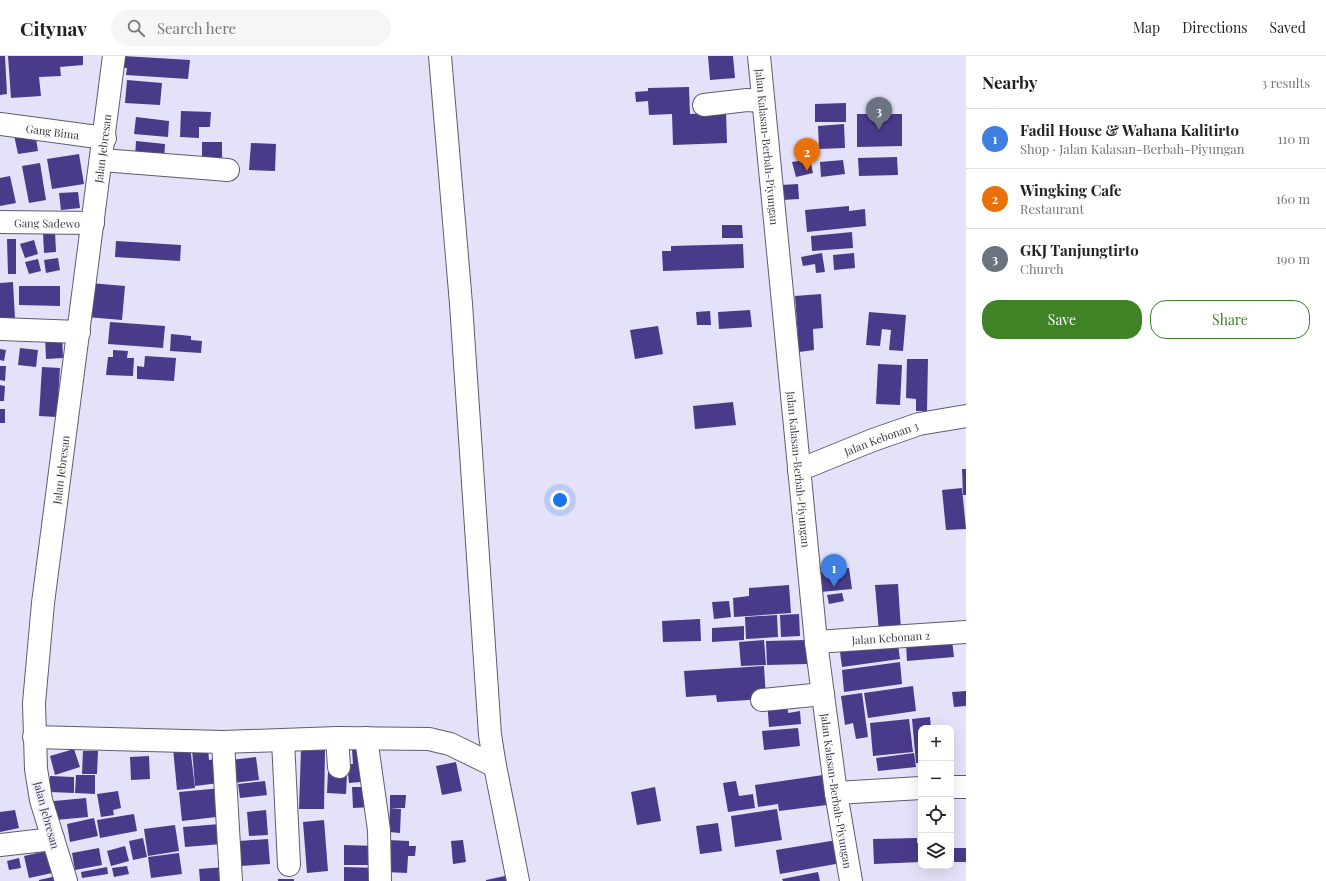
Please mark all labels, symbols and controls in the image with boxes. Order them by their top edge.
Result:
search box [111,10,391,46]
text: Citynav [20,15,87,41]
icon: search [125,17,147,39]
text: Search here [157,18,236,38]
text: Map [1133,18,1160,37]
text: Directions [1182,18,1248,37]
text: Saved [1270,18,1306,37]
street label: Jalan Kalasan-Berbah-Piyungan [753,67,783,226]
text: Nearby [982,71,1037,93]
text: 3 results [1261,74,1310,91]
pin: 3 [866,97,892,130]
street label: Jalan Jebresan [90,113,114,185]
street label: Gang Bima [25,120,81,142]
text: Fadil House & Wahana Kalitirto [1020,120,1239,140]
text: 1 [993,130,997,147]
text: 110 m [1278,130,1310,147]
pin: 2 [794,138,820,171]
text: Shop · Jalan Kalasan-Berbah-Piyungan [1020,140,1245,157]
text: Wingking Cafe [1020,180,1122,200]
text: 2 [992,190,998,207]
text: 160 m [1276,190,1310,207]
text: Restaurant [1020,200,1084,217]
street label: Gang Sadewo [14,215,80,230]
text: GKJ Tanjungtirto [1020,240,1139,260]
text: 3 [992,250,998,267]
text: 190 m [1276,250,1310,267]
text: Church [1020,260,1064,277]
button: Save [982,300,1142,339]
button: Share [1150,300,1310,339]
street label: Jalan Kalasan-Berbah-Piyungan [784,389,814,548]
street label: Jalan Kebonan 3 [841,417,920,459]
street label: Jalan Jebresan [48,434,72,506]
your location [550,490,570,510]
pin: 1 [821,554,847,587]
street label: Jalan Kebonan 2 [850,627,931,647]
street label: Jalan Kalasan-Berbah-Piyungan [818,711,856,870]
map controls [918,725,954,869]
button: + [918,725,954,761]
button: − [918,761,954,797]
street label: Jalan Jebresan [31,779,63,851]
button: locate [918,797,954,833]
button: layers [918,833,954,869]

